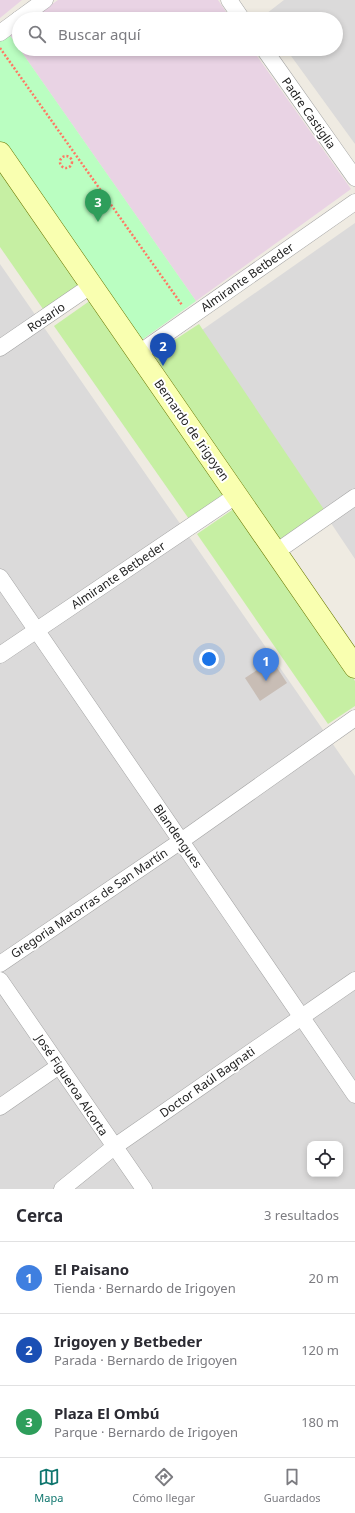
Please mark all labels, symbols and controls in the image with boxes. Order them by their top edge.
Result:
search box [12,12,343,56]
icon: search [26,23,48,45]
text: Buscar aquí [58,24,141,44]
street label: Padre Castiglia [278,74,340,152]
pin: 3 [85,189,111,222]
street label: Almirante Betbeder [197,238,297,316]
street label: Rosario [24,298,68,336]
pin: 2 [150,333,176,366]
street label: Bernardo de Irigoyen [151,376,233,484]
street label: Almirante Betbeder [68,537,169,613]
pin: 1 [253,648,279,681]
your location [199,649,219,669]
street label: Blandengues [150,801,206,871]
street label: Gregoria Matorras de San Martín [7,844,171,962]
street label: José Figueroa Alcorta [31,1030,112,1139]
street label: Doctor Raúl Bagnati [156,1043,258,1121]
map controls [307,1141,343,1177]
button: locate [307,1141,343,1177]
text: Cerca [16,1204,63,1227]
text: 3 resultados [264,1206,339,1224]
text: El Paisano [54,1259,129,1279]
text: 1 [25,1269,33,1287]
text: 20 m [309,1269,339,1287]
text: Tienda · Bernardo de Irigoyen [54,1279,236,1297]
text: Irigoyen y Betbeder [54,1331,202,1351]
text: 2 [25,1341,33,1359]
text: 120 m [301,1341,339,1359]
text: Parada · Bernardo de Irigoyen [54,1351,237,1369]
text: Plaza El Ombú [54,1403,160,1423]
text: 3 [25,1413,33,1431]
text: 180 m [301,1413,339,1431]
text: Parque · Bernardo de Irigoyen [54,1423,238,1441]
tab: Mapa [34,1466,63,1505]
tab: Cómo llegar [132,1466,195,1505]
tab: Guardados [264,1466,321,1505]

